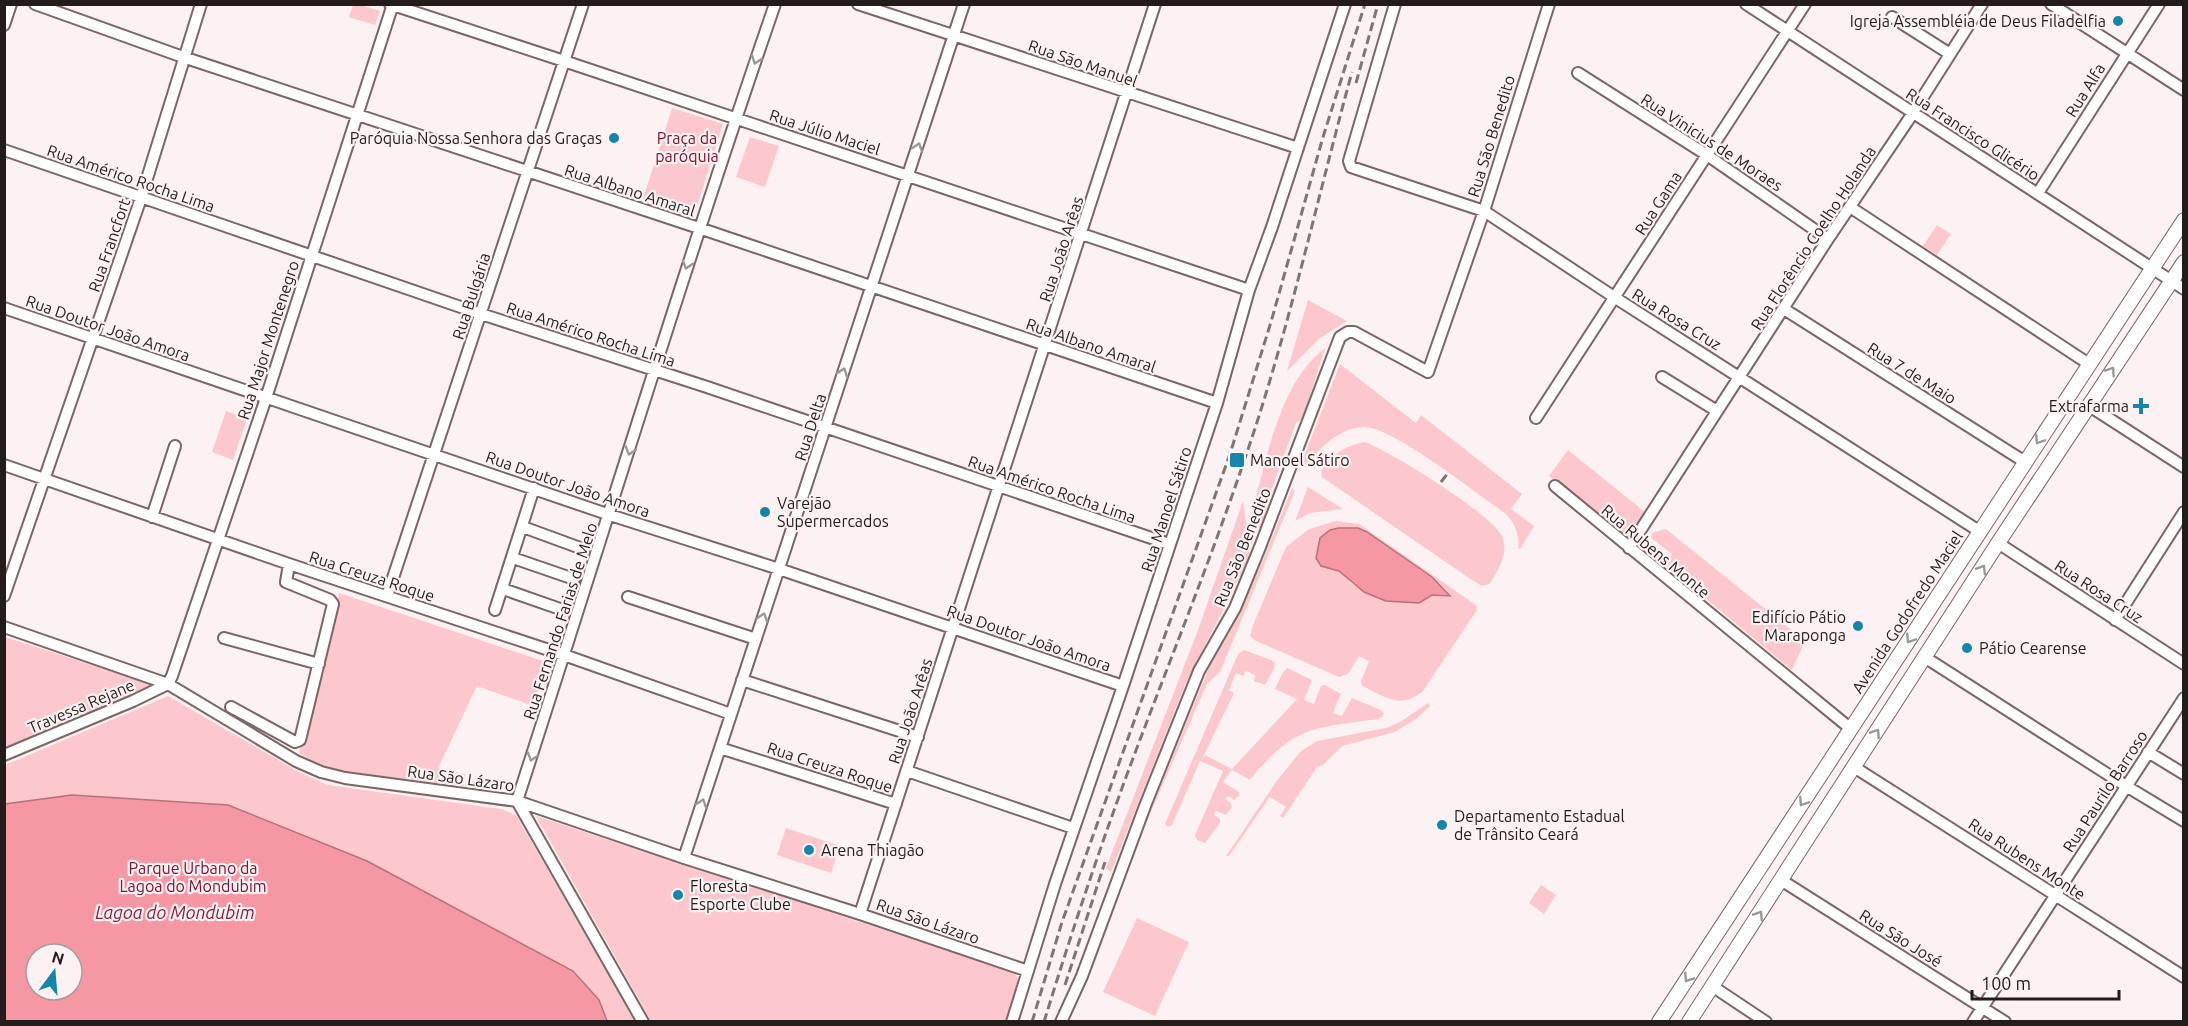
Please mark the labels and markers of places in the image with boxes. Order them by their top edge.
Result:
place label: Igreja Assembléia de Deus Filadelfia [1850,12,2106,30]
marker: Igreja Assembléia de Deus Filadelfia [2111,14,2125,28]
place label: Paróquia Nossa Senhora das Graças [350,129,602,147]
marker: Paróquia Nossa Senhora das Graças [607,131,621,145]
place label: Extrafarma [2049,397,2129,415]
marker: Extrafarma [2134,399,2148,413]
marker: Manoel Sátiro [1228,451,1246,469]
place label: Manoel Sátiro [1250,451,1350,469]
place label: Varejão Supermercados [777,494,889,530]
marker: Varejão Supermercados [758,505,772,519]
place label: Edifício Pátio Maraponga [1752,608,1846,644]
marker: Edifício Pátio Maraponga [1851,619,1865,633]
place label: Pátio Cearense [1979,639,2087,657]
marker: Pátio Cearense [1960,641,1974,655]
place label: Departamento Estadual de Trânsito Ceará [1454,807,1625,843]
marker: Departamento Estadual de Trânsito Ceará [1435,818,1449,832]
place label: Arena Thiagão [821,841,924,859]
marker: Arena Thiagão [802,843,816,857]
place label: Floresta Esporte Clube [690,877,791,913]
marker: Floresta Esporte Clube [671,888,685,902]

